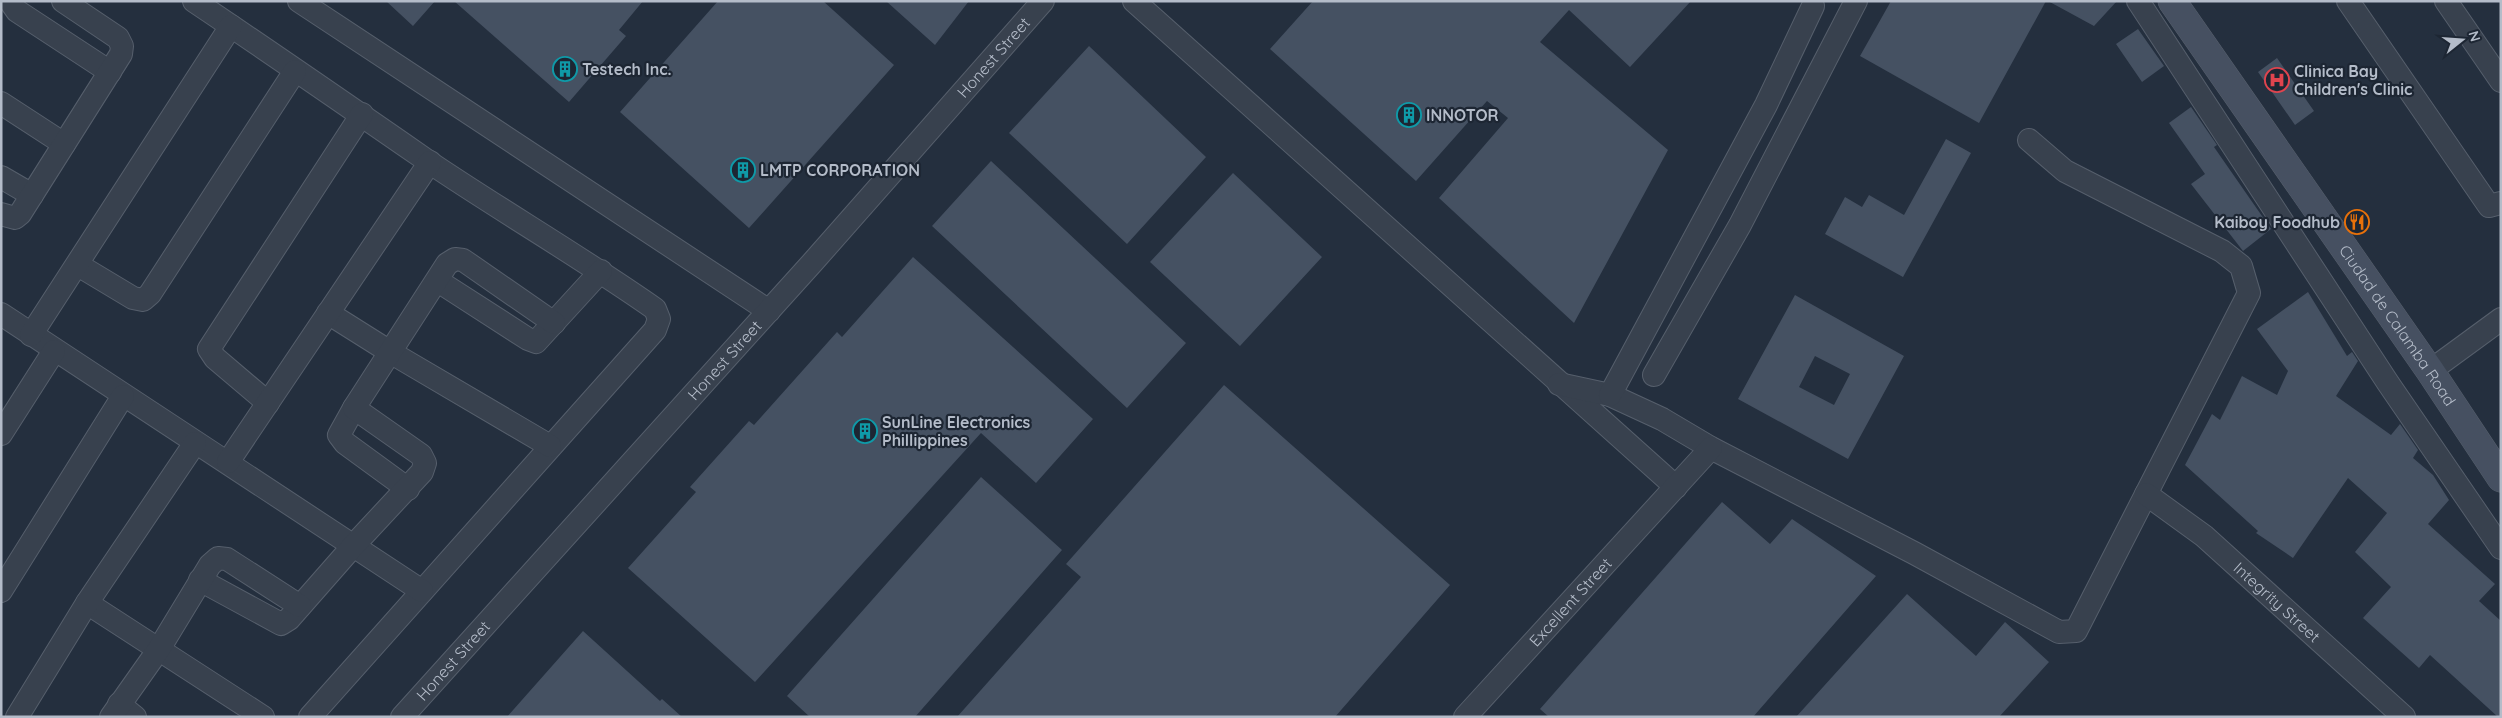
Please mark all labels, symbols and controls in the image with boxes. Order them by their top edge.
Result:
street label: Honest Street [953,13,1034,102]
north arrow [2437,15,2487,65]
text: N [2464,29,2485,44]
building icon: Testech Inc. [552,56,578,82]
place label: Testech Inc. [582,59,672,79]
place label: Clinica Bay Children's Clinic [2294,61,2412,99]
hospital icon: Clinica Bay Children's Clinic [2264,67,2290,93]
building icon: INNOTOR [1396,102,1422,128]
place label: INNOTOR [1426,105,1499,125]
building icon: LMTP CORPORATION [730,157,756,183]
place label: LMTP CORPORATION [760,160,920,180]
restaurant icon: Kaiboy Foodhub [2344,209,2370,235]
place label: Kaiboy Foodhub [2214,212,2340,232]
street label: Ciudad de Calamba Road [2335,241,2460,409]
street label: Honest Street [683,316,766,404]
place label: SunLine Electronics Phillippines [882,412,1031,450]
building icon: SunLine Electronics Phillippines [852,418,878,444]
street label: Excellent Street [1525,553,1616,650]
street label: Integrity Street [2230,558,2324,646]
street label: Honest Street [412,617,494,705]

